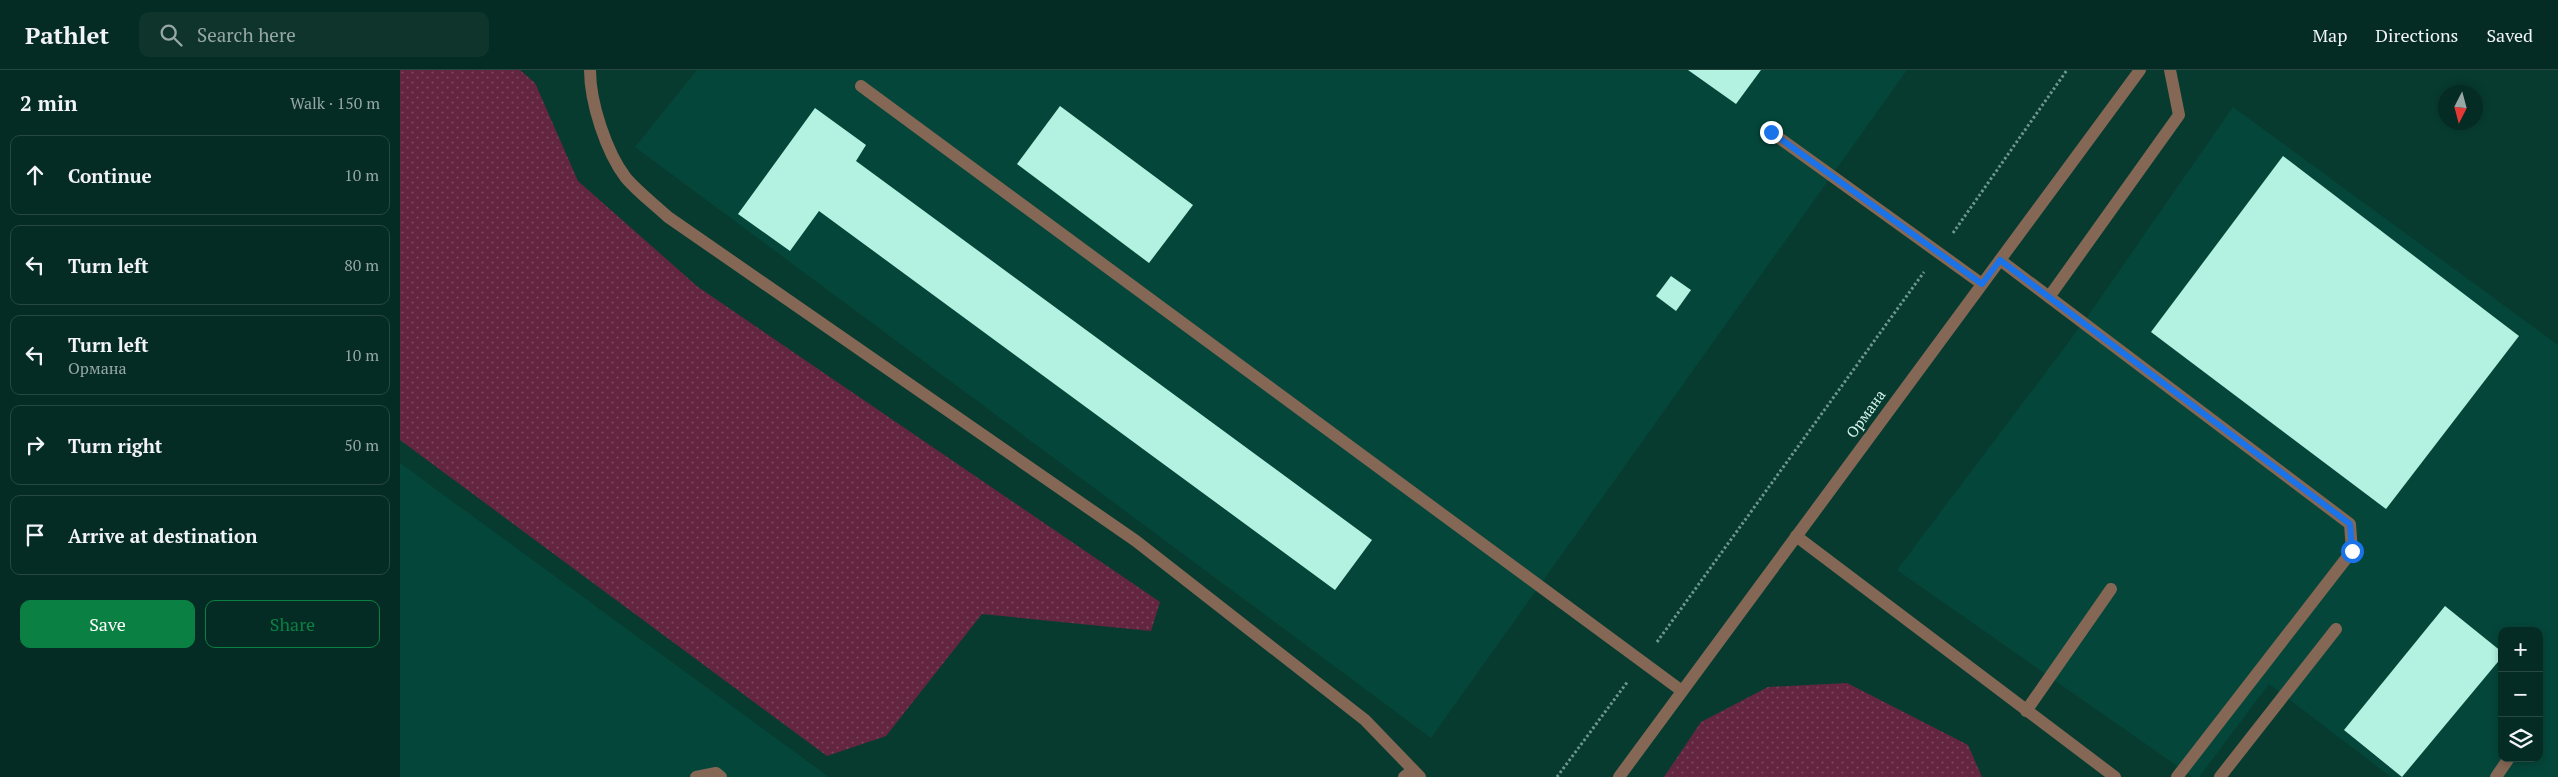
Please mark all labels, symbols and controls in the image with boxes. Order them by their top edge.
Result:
search box [139,12,489,57]
text: Pathlet [25,19,109,51]
icon: search [157,21,185,49]
text: Search here [197,22,296,47]
text: Map [2312,23,2347,47]
text: Directions [2375,23,2458,47]
text: Saved [2486,23,2533,47]
north arrow [2438,85,2483,130]
text: 2 min [20,89,77,117]
text: Walk · 150 m [290,92,380,114]
route end [1760,121,1783,144]
icon: ahead [21,161,49,189]
text: Continue [68,163,152,188]
text: 10 m [344,164,379,186]
icon: left [21,251,49,279]
text: Turn left [68,253,149,278]
text: 80 m [344,254,379,276]
text: Turn left [68,332,149,357]
icon: left [21,341,49,369]
text: 10 m [344,344,379,366]
text: Ормана [68,357,127,379]
street label: Ормана [1841,385,1890,442]
icon: right [21,431,49,459]
text: Turn right [68,433,162,458]
text: 50 m [344,434,379,456]
icon: arrive [21,521,49,549]
text: Arrive at destination [68,523,257,548]
route start [2341,540,2364,563]
button: Save [20,600,195,648]
button: Share [205,600,380,648]
map controls [2498,627,2543,762]
button: + [2498,627,2543,672]
button: − [2498,672,2543,717]
button: layers [2498,717,2543,762]

